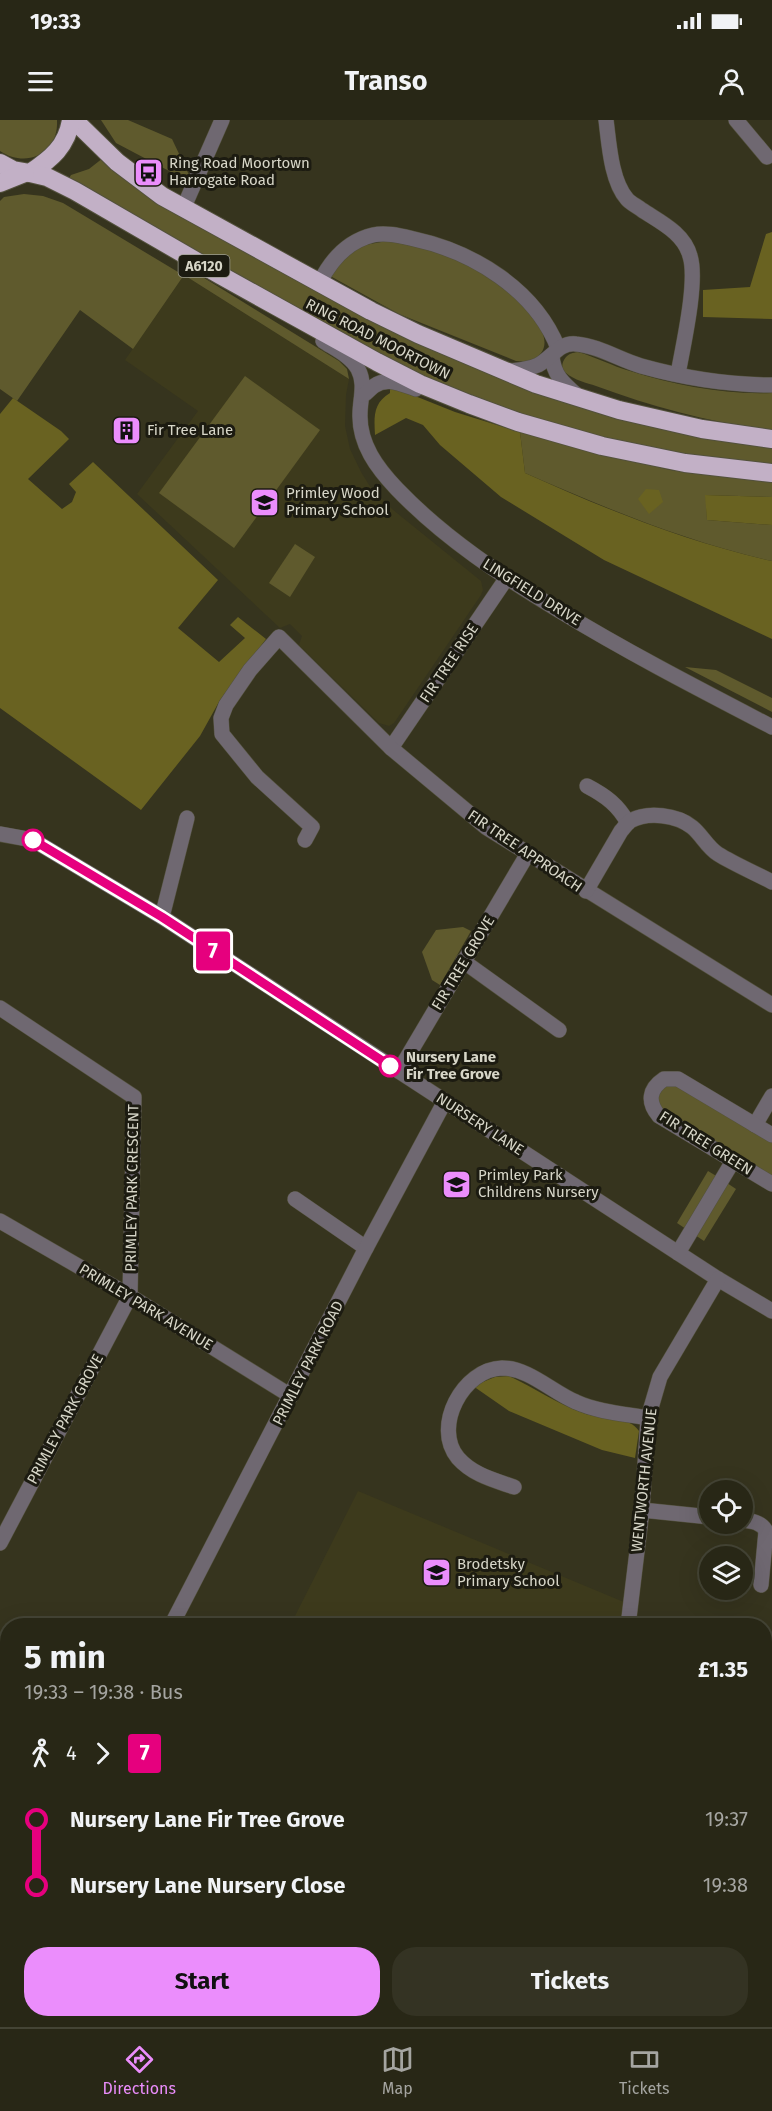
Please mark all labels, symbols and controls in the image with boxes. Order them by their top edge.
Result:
text: 19:33 [30,8,81,35]
icon: menu [24,65,57,98]
text: Transo [345,65,427,97]
icon: person [715,65,748,98]
place label: Ring Road Moortown Harrogate Road [169,154,310,189]
bus stop icon: Ring Road Moortown Harrogate Road [132,156,164,188]
road number: A6120 [178,255,230,277]
street label: RING ROAD MOORTOWN [303,295,453,383]
building icon: Fir Tree Lane [110,414,142,446]
place label: Fir Tree Lane [147,421,233,439]
place label: Primley Wood Primary School [286,484,389,519]
school or university icon: Primley Wood Primary School [249,486,281,518]
street label: LINGFIELD DRIVE [480,555,584,629]
street label: FIR TREE RISE [416,620,482,706]
street label: FIR TREE APPROACH [464,806,586,896]
unlabelled marker [22,829,44,851]
street label: FIR TREE GROVE [428,913,498,1013]
line badge: 7 [194,932,232,970]
text: 7 [208,938,218,964]
place label: Nursery Lane Fir Tree Grove [406,1048,500,1083]
marker: Nursery Lane Fir Tree Grove [379,1055,401,1077]
street label: NURSERY LANE [433,1089,527,1159]
street label: PRIMLEY PARK CRESCENT [122,1104,142,1272]
street label: FIR TREE GREEN [656,1107,756,1179]
place label: Primley Park Childrens Nursery [478,1166,599,1201]
school or university icon: Primley Park Childrens Nursery [441,1168,473,1200]
street label: PRIMLEY PARK AVENUE [76,1260,216,1354]
street label: PRIMLEY PARK ROAD [269,1298,347,1428]
street label: PRIMLEY PARK GROVE [23,1351,107,1487]
street label: WENTWORTH AVENUE [627,1407,661,1553]
map controls [699,1480,753,1600]
button: locate [699,1480,753,1534]
button: layers [699,1546,753,1600]
place label: Brodetsky Primary School [457,1555,560,1590]
school or university icon: Brodetsky Primary School [420,1557,452,1589]
text: 5 min [24,1637,106,1677]
text: £1.35 [698,1656,748,1683]
text: 19:33 – 19:38 · Bus [24,1680,183,1704]
icon: walk [24,1737,57,1770]
icon: forward [86,1737,119,1770]
text: 7 [140,1740,149,1766]
text: 4 [66,1741,77,1765]
text: Nursery Lane Fir Tree Grove [70,1806,345,1833]
text: 19:37 [705,1807,748,1831]
text: Nursery Lane Nursery Close [70,1872,346,1899]
text: 19:38 [703,1873,748,1897]
button: Start [24,1947,380,2016]
button: Tickets [392,1947,748,2016]
tab: Directions [103,2043,176,2098]
tab: Map [381,2043,414,2098]
tab: Tickets [619,2043,669,2098]

